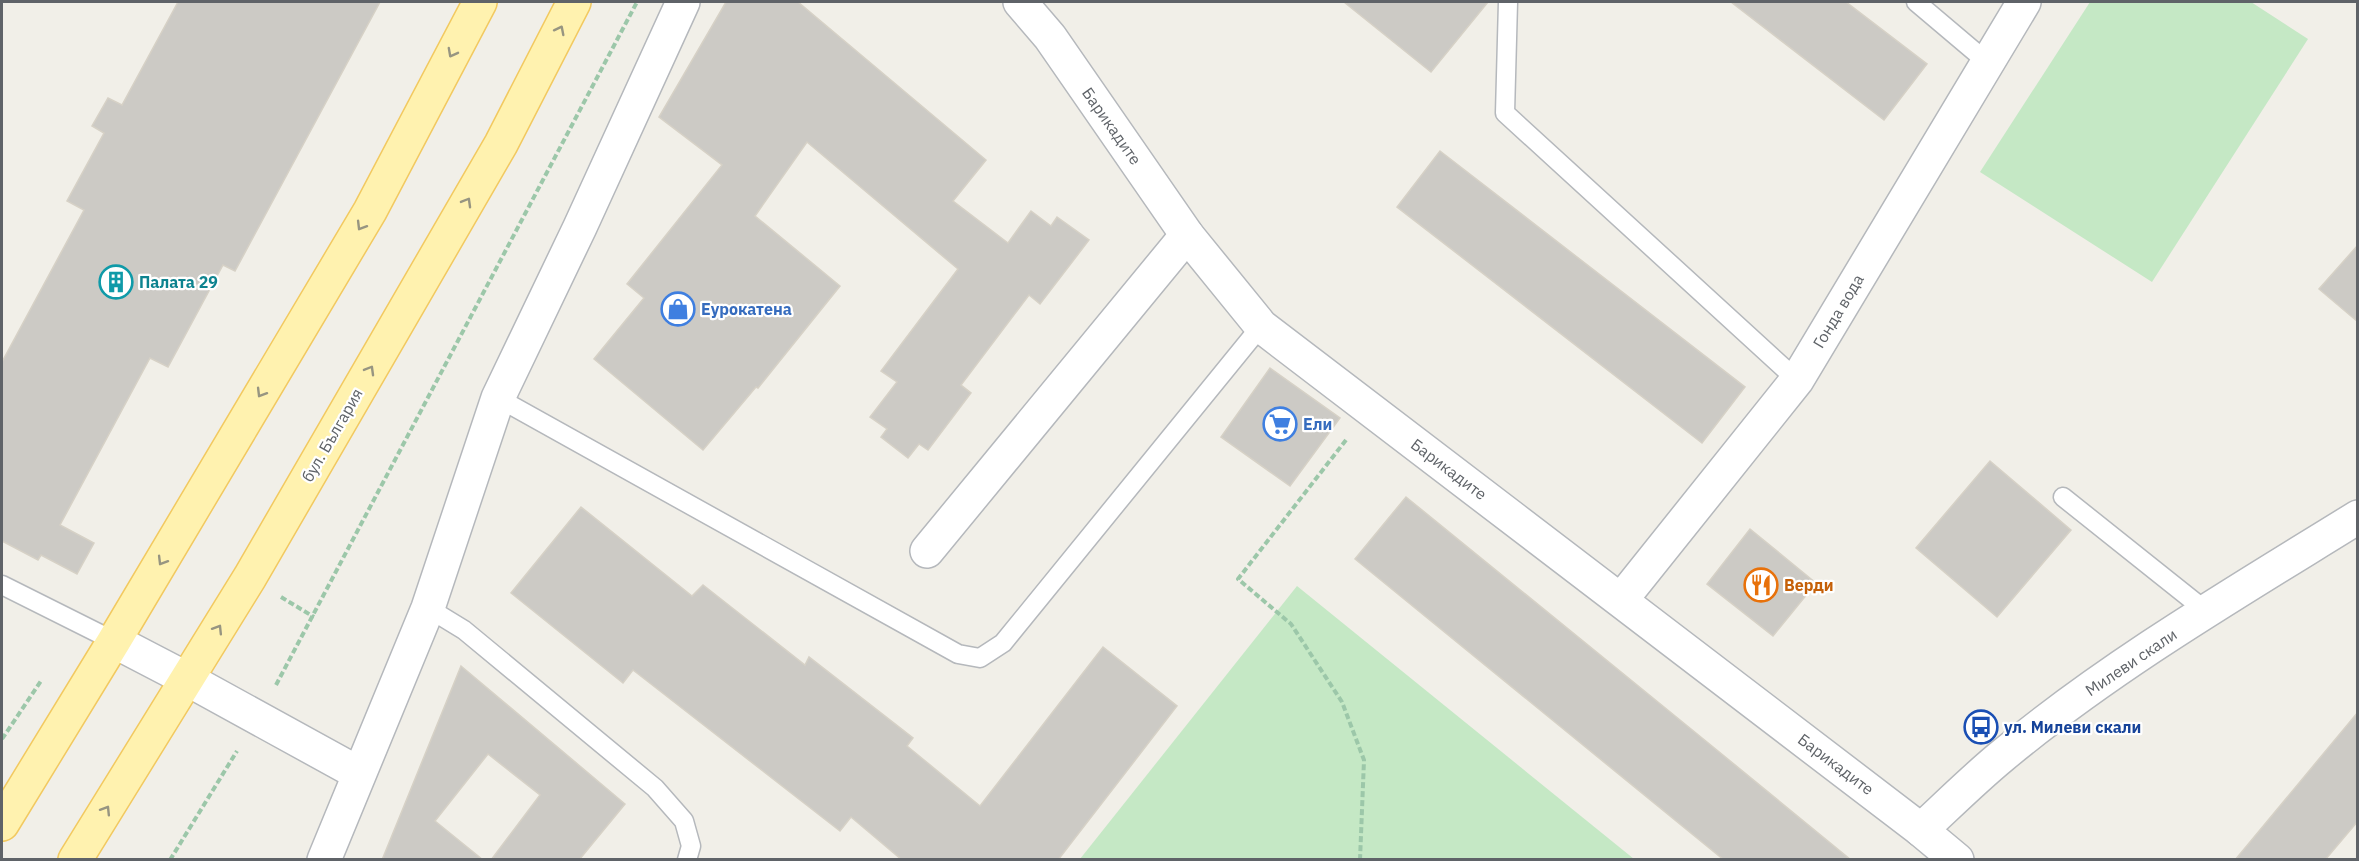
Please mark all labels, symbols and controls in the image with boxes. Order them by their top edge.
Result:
one-way arrow [552,25,564,36]
one-way arrow [448,47,460,58]
street label: Барикадите [1078,83,1146,169]
one-way arrow [460,198,472,208]
one-way arrow [357,220,369,230]
building icon: Палата 29 [98,264,134,300]
street label: Гонда вода [1808,270,1868,352]
place label: Палата 29 [139,272,218,292]
shop icon: Еурокатена [660,291,696,327]
place label: Еурокатена [701,299,792,319]
one-way arrow [362,366,374,377]
street label: бул. България [297,385,367,485]
one-way arrow [257,387,269,397]
supermarket icon: Ели [1262,406,1298,442]
place label: Ели [1303,414,1332,434]
street label: Барикадите [1407,434,1491,504]
one-way arrow [157,555,169,565]
restaurant icon: Верди [1743,567,1779,603]
place label: Верди [1784,575,1834,595]
street label: Милеви скали [2081,624,2181,700]
one-way arrow [211,625,222,636]
bus stop icon: ул. Милеви скали [1963,709,1999,745]
place label: ул. Милеви скали [2004,717,2141,737]
street label: Барикадите [1794,729,1878,799]
one-way arrow [99,806,111,816]

